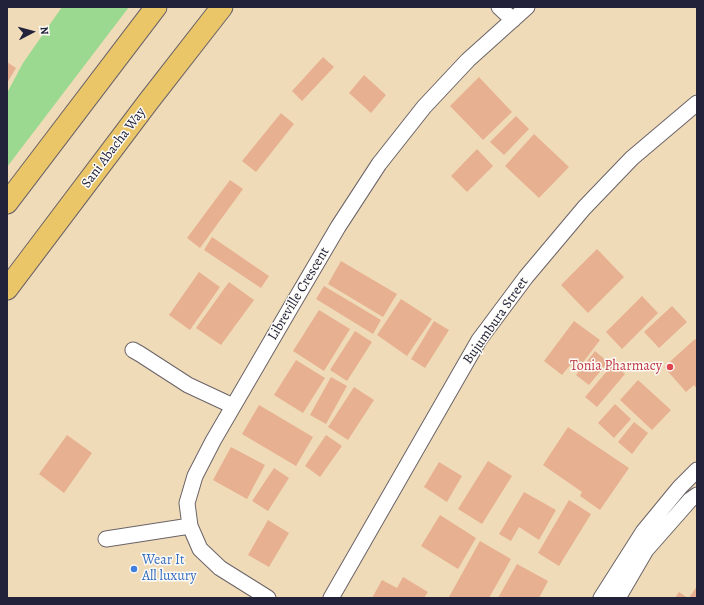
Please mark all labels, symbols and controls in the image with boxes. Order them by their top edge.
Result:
north arrow [12,12,52,52]
text: N [37,26,52,35]
street label: Sani Abacha Way [78,104,150,192]
street label: Libreville Crescent [265,244,333,344]
street label: Bujumbura Street [460,274,532,368]
place label: Tonia Pharmacy [570,359,662,375]
marker: Tonia Pharmacy [665,362,675,372]
place label: Wear It All luxury [142,553,197,586]
marker: Wear It All luxury [129,564,139,574]

